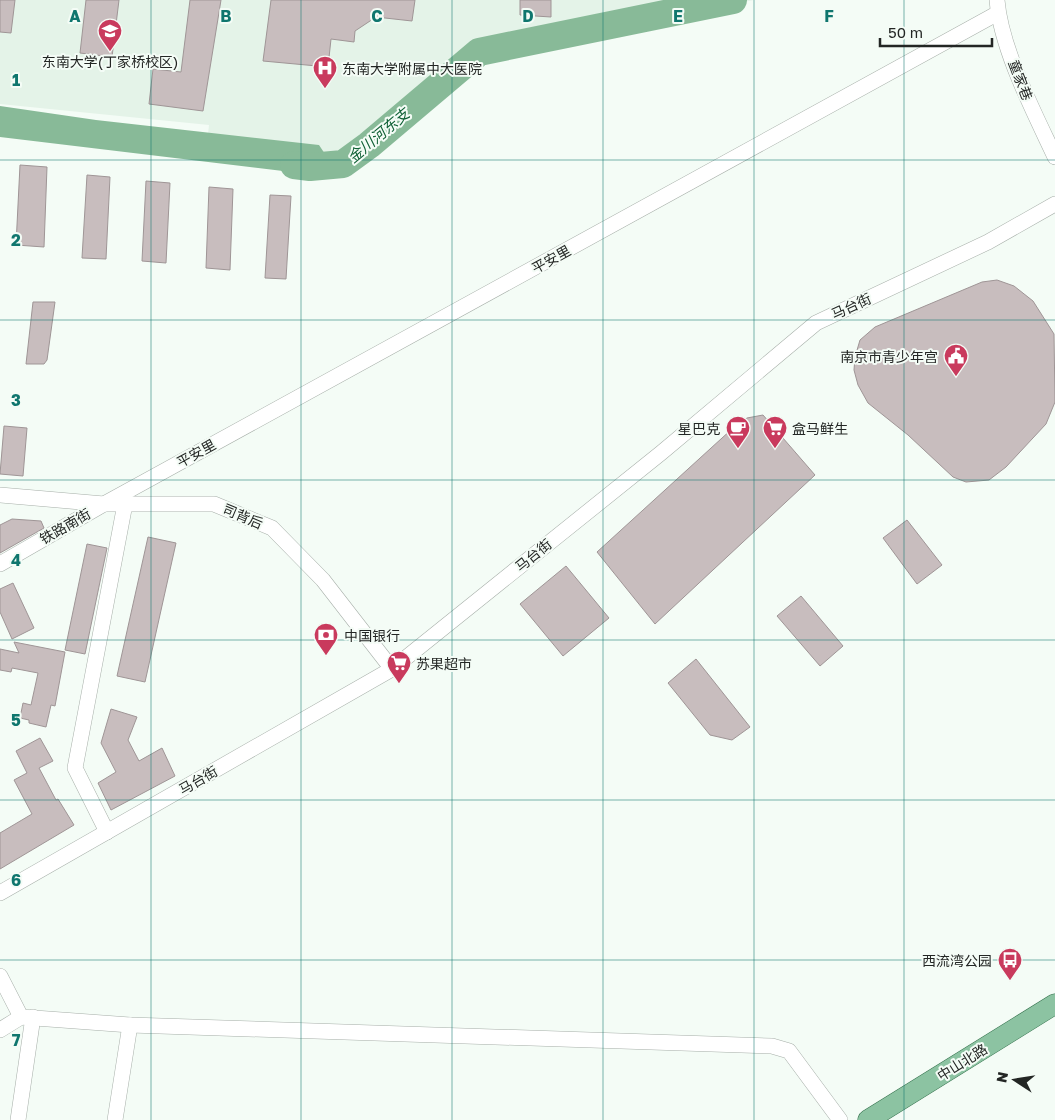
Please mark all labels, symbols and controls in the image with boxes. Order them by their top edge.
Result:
text: A [69,6,81,26]
text: B [220,6,232,26]
text: C [371,6,383,26]
text: D [522,6,534,26]
text: E [673,6,683,26]
text: F [824,6,834,26]
scale bar [880,15,992,47]
school or university icon: 东南大学(丁家桥校区) [97,18,123,52]
text: 50 m [888,23,923,41]
place label: 东南大学(丁家桥校区) [42,53,178,70]
hospital icon: 东南大学附属中大医院 [312,55,338,89]
street label: 童家巷 [1006,57,1036,103]
place label: 东南大学附属中大医院 [342,60,482,77]
text: 1 [12,70,20,90]
water label: 金川河东支 [343,103,414,166]
text: 2 [11,230,21,250]
street label: 平安里 [529,241,573,277]
street label: 马台街 [828,289,874,323]
public building icon: 南京市青少年宫 [943,343,969,377]
place label: 南京市青少年宫 [840,348,938,365]
text: 3 [11,390,21,410]
cafe icon: 星巴克 [725,415,751,449]
supermarket icon: 盒马鲜生 [762,415,788,449]
place label: 星巴克 [678,420,720,437]
place label: 盒马鲜生 [792,420,848,437]
street label: 平安里 [174,435,218,471]
street label: 司背后 [220,500,266,532]
street label: 铁路南街 [37,505,93,547]
street label: 马台街 [511,535,555,575]
text: 4 [11,550,21,570]
bank icon: 中国银行 [313,622,339,656]
place label: 中国银行 [344,627,400,644]
supermarket icon: 苏果超市 [386,650,412,684]
place label: 苏果超市 [416,655,472,672]
text: 5 [11,710,21,730]
street label: 马台街 [176,762,220,798]
text: 6 [11,870,21,890]
bus stop icon: 西流湾公园 [997,947,1023,981]
place label: 西流湾公园 [922,952,992,969]
text: 7 [12,1030,21,1050]
street label: 中山北路 [934,1040,990,1084]
north arrow [990,1055,1040,1105]
text: N [992,1070,1011,1084]

